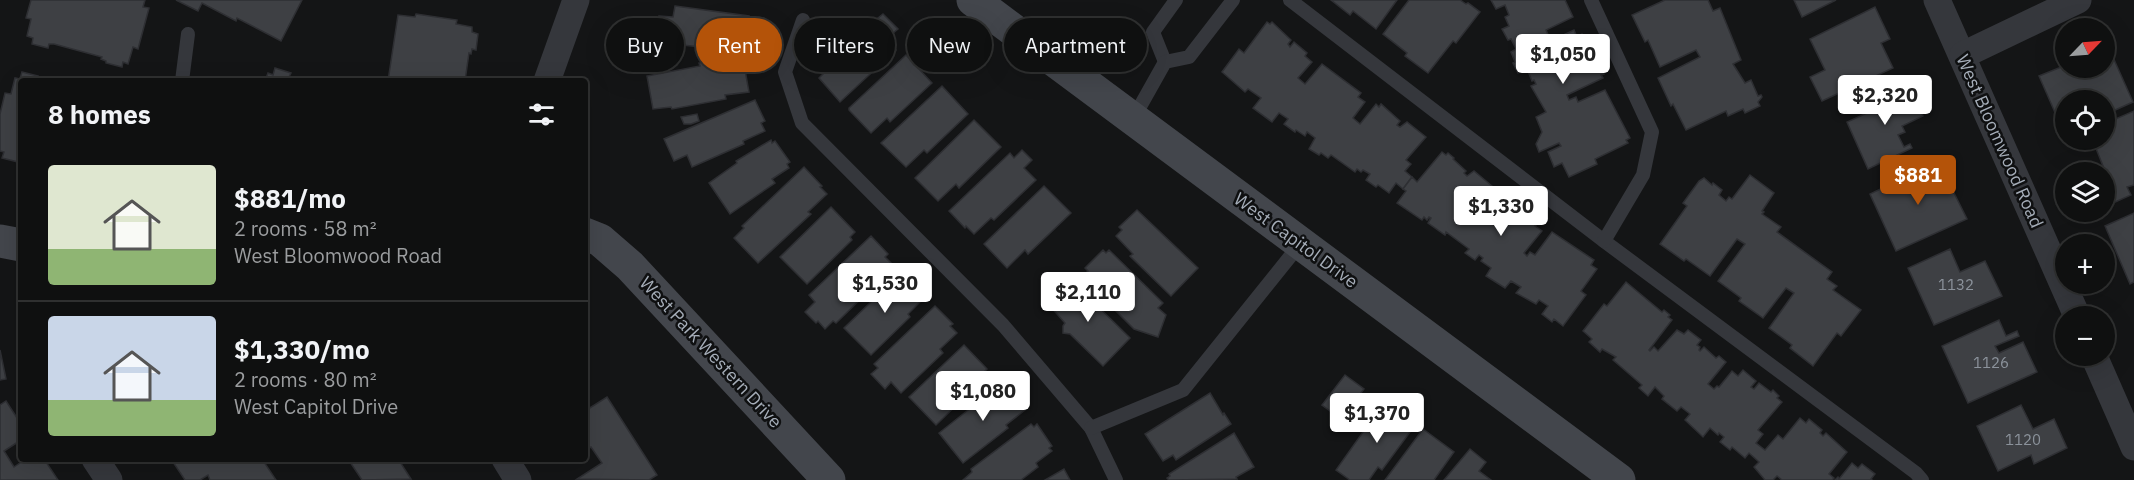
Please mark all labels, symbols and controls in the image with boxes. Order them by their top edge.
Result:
chip: Buy [606,18,684,72]
chip: Rent [696,18,782,72]
chip: Filters [794,18,895,72]
chip: New [907,18,992,72]
chip: Apartment [1004,18,1147,72]
north arrow [2055,18,2115,78]
map controls [2055,18,2115,366]
pin: $1,050 [1514,34,1612,85]
text: $1,050 [1530,40,1596,67]
street label: West Bloomwood Road [1951,51,2049,231]
pin: $2,320 [1836,75,1934,126]
text: $2,320 [1852,81,1918,108]
button: locate [2055,90,2115,150]
text: 8 homes [48,97,151,131]
icon: filters [525,98,558,131]
pin: $881 [1882,155,1954,206]
text: $881 [1894,161,1942,188]
button: layers [2055,162,2115,222]
text: $881/mo [234,181,346,215]
pin: $1,330 [1452,186,1550,237]
street label: West Capitol Drive [1229,187,1363,293]
icon: home [96,189,168,261]
text: $1,330 [1468,192,1534,219]
text: 2 rooms · 58 m² [234,215,377,242]
button: + [2055,234,2115,294]
text: West Bloomwood Road [234,242,442,269]
pin: $1,530 [836,263,934,314]
text: $1,530 [852,269,918,296]
street label: West Park Western Drive [635,271,787,433]
pin: $2,110 [1039,272,1137,323]
house number: 1132 [1938,275,1974,294]
text: $2,110 [1055,278,1121,305]
button: − [2055,306,2115,366]
text: $1,330/mo [234,332,370,366]
icon: home [96,340,168,412]
house number: 1126 [1973,353,2009,372]
text: 2 rooms · 80 m² [234,366,377,393]
pin: $1,080 [934,371,1032,422]
text: $1,080 [950,377,1016,404]
text: West Capitol Drive [234,393,398,420]
pin: $1,370 [1328,393,1426,444]
text: $1,370 [1344,399,1410,426]
house number: 1120 [2005,430,2041,449]

